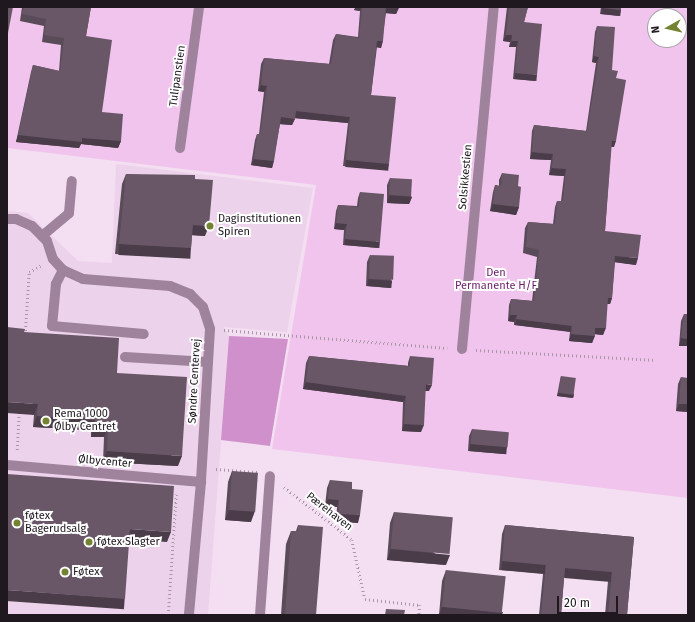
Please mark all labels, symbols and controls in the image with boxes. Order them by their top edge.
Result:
north arrow [647,8,687,48]
text: N [649,25,663,34]
street label: Tulipanstien [167,45,189,107]
street label: Solsikkestien [457,144,475,210]
place label: Daginstitutionen Spiren [218,213,301,239]
marker: Daginstitutionen Spiren [205,221,215,231]
park label: Den Permanente H/F [455,267,537,293]
street label: Søndre Centervej [186,338,204,424]
place label: Rema 1000 Ølby Centret [54,408,116,434]
marker: Rema 1000 Ølby Centret [41,416,51,426]
street label: Ølbycenter [77,453,133,471]
street label: Pærehaven [303,490,355,534]
place label: føtex Bagerudsalg [25,510,86,536]
marker: føtex Bagerudsalg [12,518,22,528]
place label: føtex Slagter [97,535,160,549]
marker: føtex Slagter [84,537,94,547]
place label: Føtex [73,565,99,579]
marker: Føtex [60,567,70,577]
scale bar [559,588,620,614]
text: 20 m [564,596,590,610]

